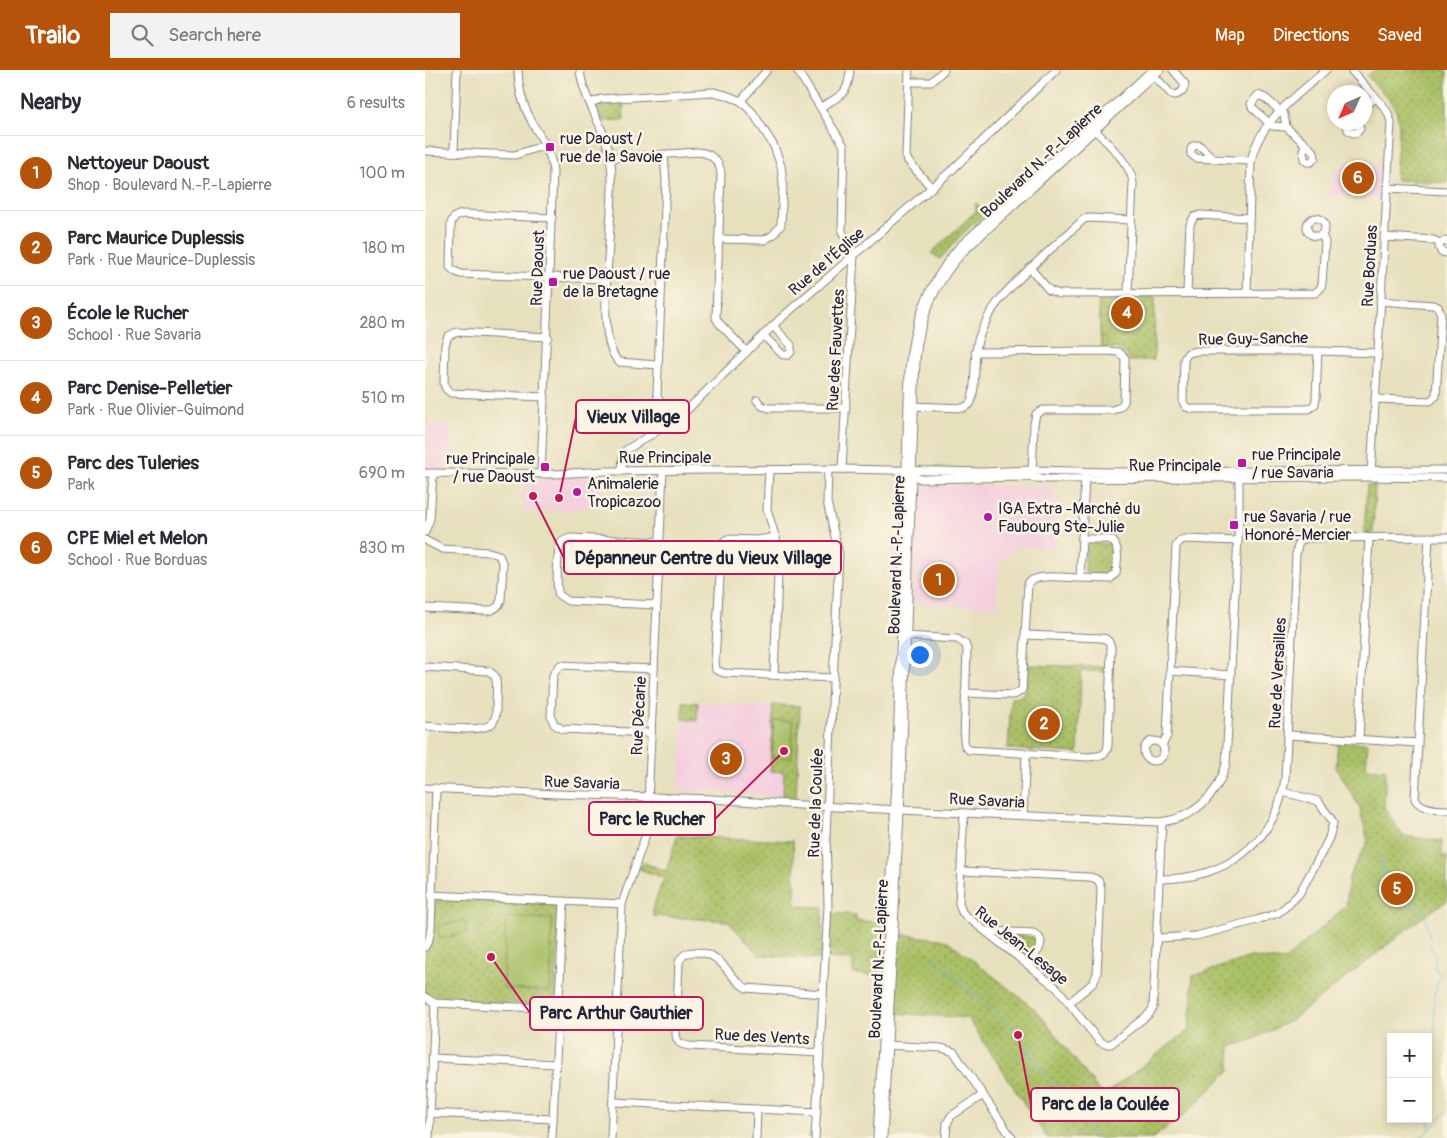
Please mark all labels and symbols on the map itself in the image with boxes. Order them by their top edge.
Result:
north arrow [1327,85,1372,130]
street label: Boulevard N.-P.-Lapierre [977,99,1107,222]
place label: rue Daoust / rue de la Savoie [560,129,663,167]
marker: rue Daoust / rue de la Savoie [544,141,556,153]
pin: 6 [1342,159,1374,197]
street label: Rue de l'Église [785,223,869,300]
street label: Rue Borduas [1358,224,1382,308]
street label: Rue Daoust [527,229,549,307]
place label: rue Daoust / rue de la Bretagne [563,264,670,302]
marker: rue Daoust / rue de la Bretagne [547,276,559,288]
street label: Rue des Fauvettes [823,289,849,412]
pin: 4 [1111,294,1143,332]
street label: Rue Guy-Sanche [1198,328,1308,350]
callout: Vieux Village [576,400,689,433]
text: Vieux Village [586,406,681,429]
place label: rue Principale / rue Savaria [1252,445,1341,483]
street label: Rue Principale [619,448,711,468]
place label: rue Principale / rue Daoust [446,449,536,487]
street label: Rue Principale [1129,456,1221,476]
marker: rue Principale / rue Savaria [1236,457,1248,469]
marker: rue Principale / rue Daoust [539,461,551,473]
place label: Animalerie Tropicazoo [587,474,661,512]
street label: Boulevard N.-P.-Lapierre [884,475,910,635]
marker: Animalerie Tropicazoo [571,486,583,498]
place label: IGA Extra -Marché du Faubourg Ste-Julie [998,499,1141,537]
place label: rue Savaria / rue Honoré-Mercier [1244,507,1352,545]
marker: IGA Extra -Marché du Faubourg Ste-Julie [982,511,994,523]
marker: rue Savaria / rue Honoré-Mercier [1228,519,1240,531]
callout: Dépanneur Centre du Vieux Village [564,541,841,574]
text: Dépanneur Centre du Vieux Village [574,547,833,570]
pin: 1 [923,561,955,599]
street label: Rue de Versailles [1265,617,1291,729]
your location [907,642,933,668]
street label: Rue Décarie [627,676,651,756]
pin: 2 [1028,705,1060,743]
pin: 3 [710,740,742,778]
street label: Rue de la Coulée [804,748,828,858]
street label: Rue Savaria [544,772,620,794]
street label: Rue Savaria [948,789,1025,813]
callout: Parc le Rucher [589,802,715,835]
text: Parc le Rucher [599,808,706,831]
pin: 5 [1381,870,1413,908]
street label: Boulevard N.-P.-Lapierre [865,879,893,1039]
street label: Rue Jean-Lesage [971,902,1072,990]
callout: Parc Arthur Gauthier [530,997,703,1030]
text: Parc Arthur Gauthier [539,1002,693,1025]
street label: Rue des Vents [714,1025,810,1049]
callout: Parc de la Coulée [1031,1088,1179,1121]
text: Parc de la Coulée [1041,1093,1170,1116]

